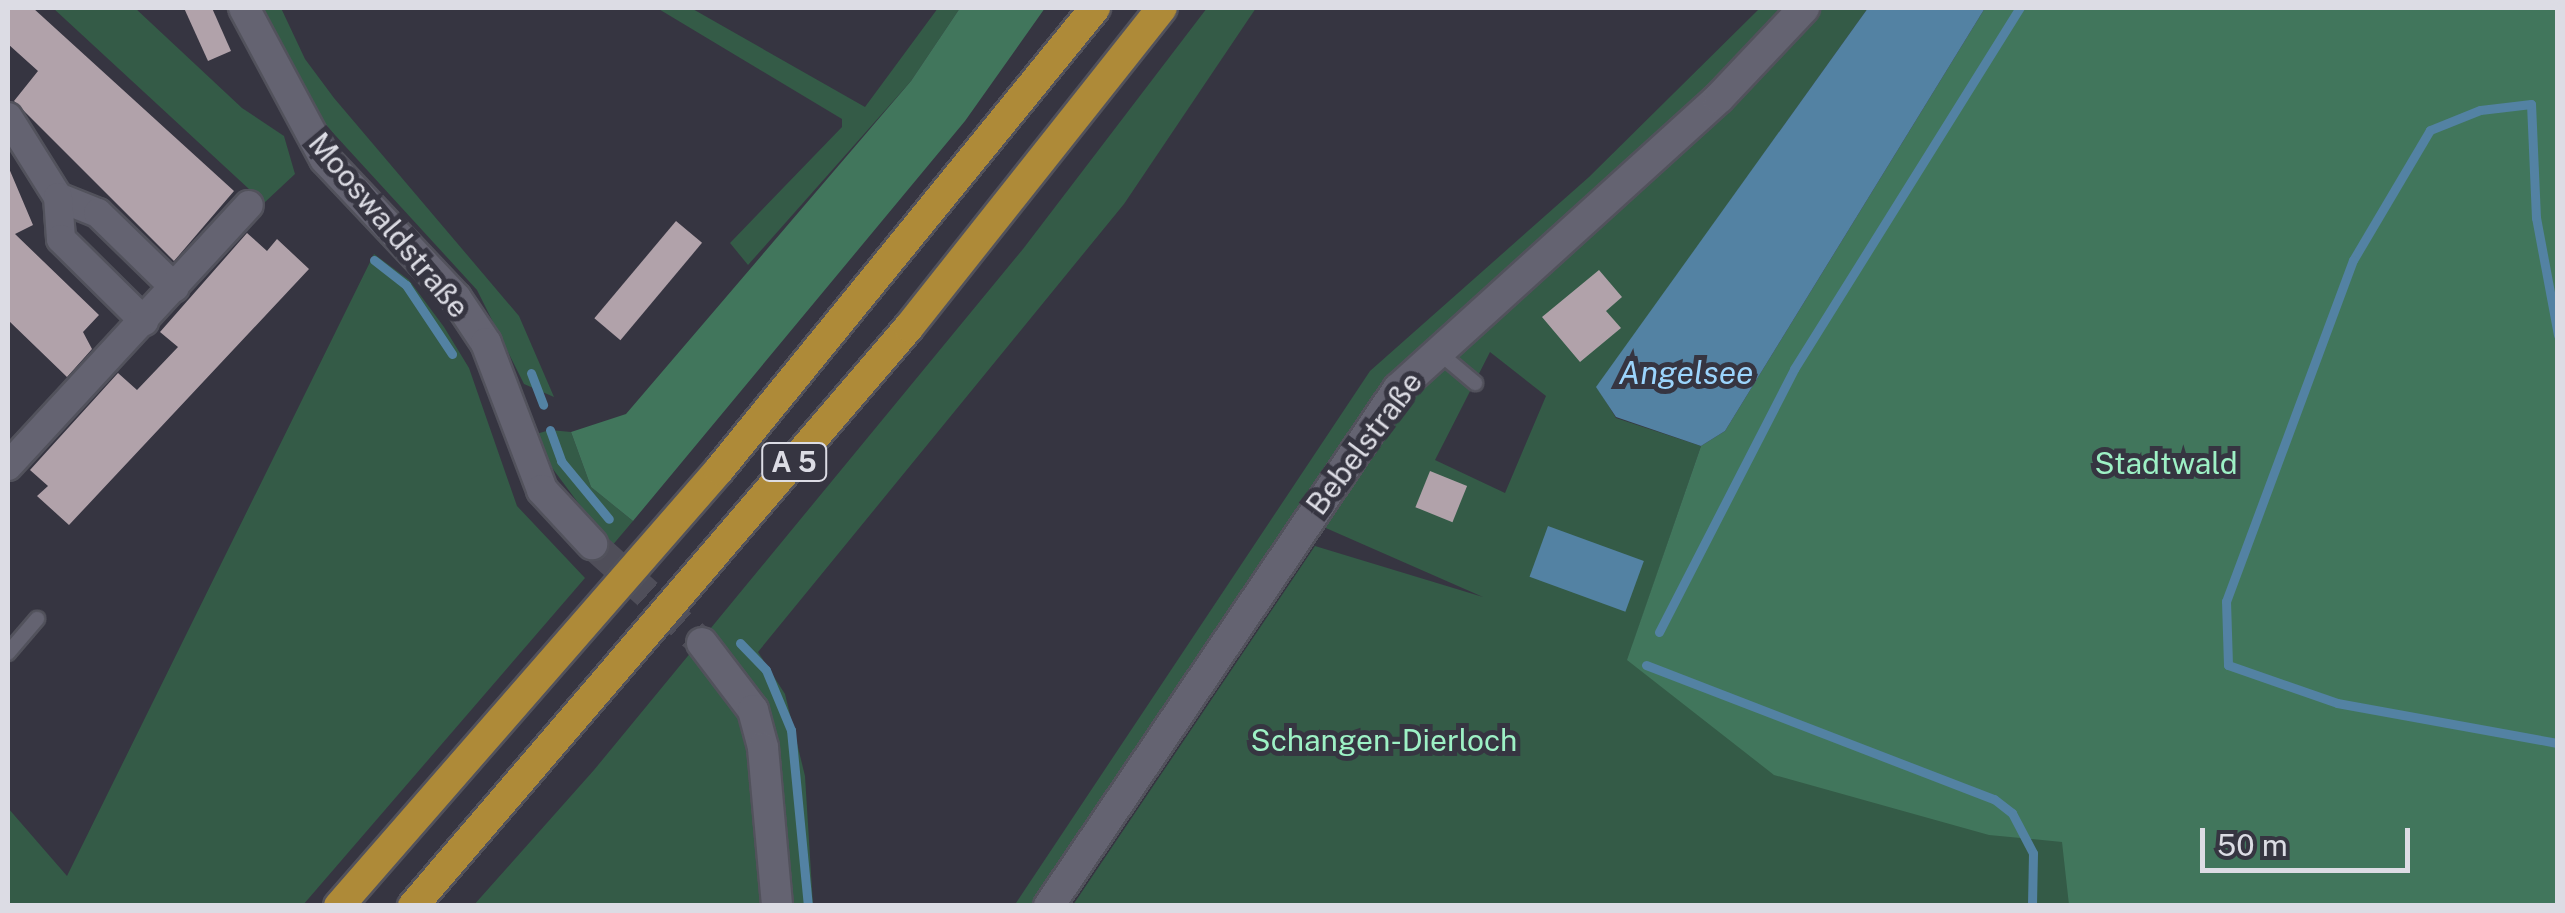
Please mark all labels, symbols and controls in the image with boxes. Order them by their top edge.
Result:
street label: Mooswaldstraße [301,125,477,325]
water label: Angelsee [1619,354,1753,392]
street label: Bebelstraße [1299,364,1429,522]
road number: A 5 [759,439,829,485]
park label: Stadtwald [2094,445,2238,481]
park label: Schangen-Dierloch [1251,722,1517,758]
scale bar [2205,808,2415,870]
text: 50 m [2217,827,2288,863]

